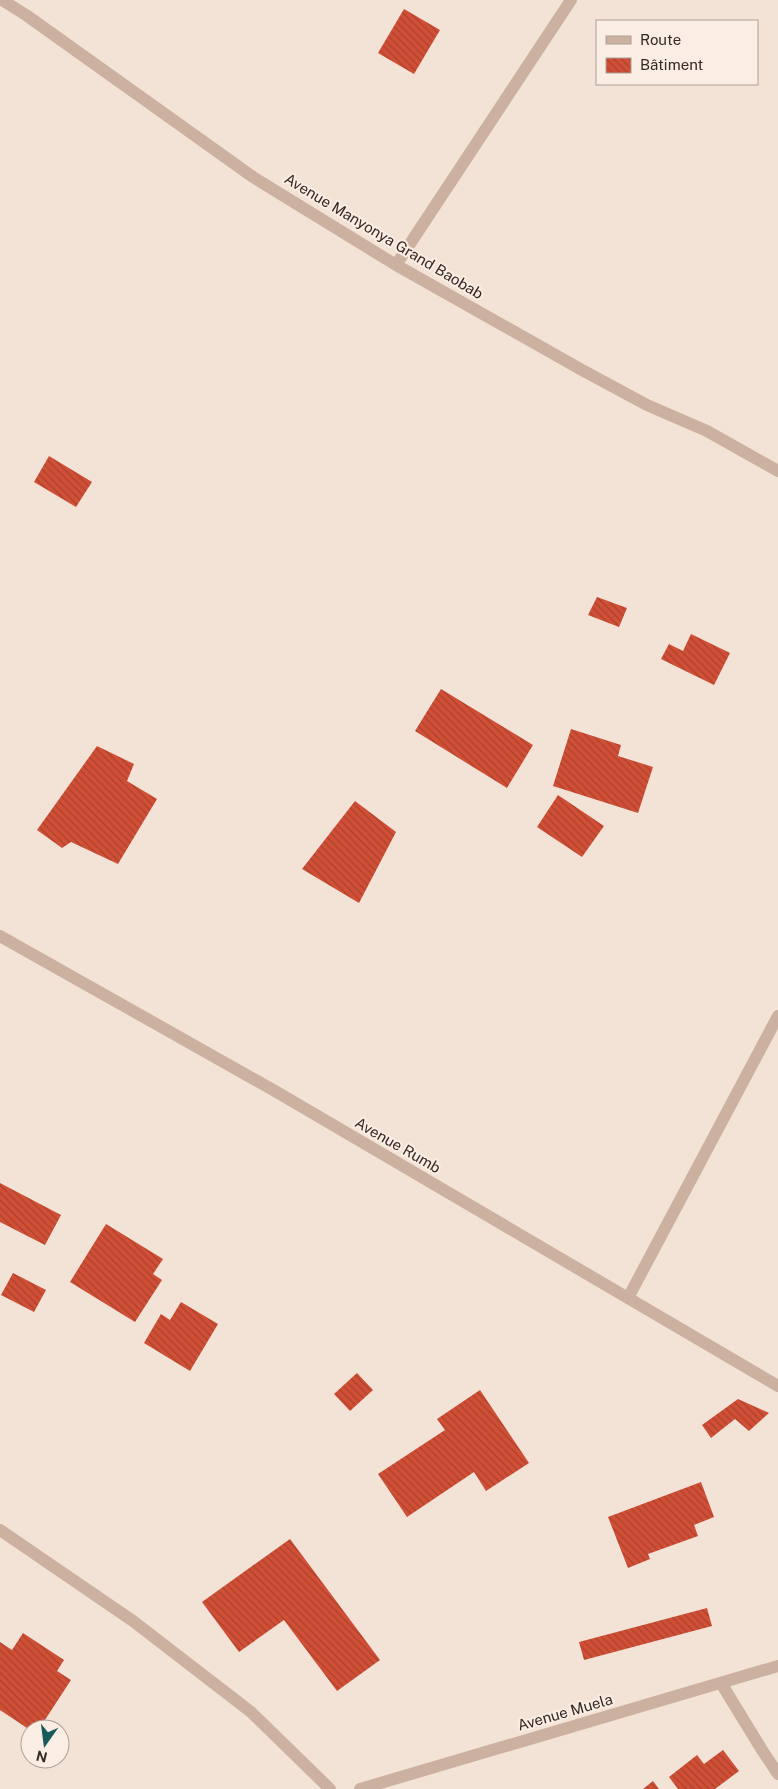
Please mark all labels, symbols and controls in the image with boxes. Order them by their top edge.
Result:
legend [596,20,758,85]
text: Route [640,31,681,48]
text: Bâtiment [640,56,703,73]
street label: Avenue Manyonya Grand Baobab [282,170,486,302]
street label: Avenue Rumb [352,1114,444,1176]
street label: Avenue Muela [515,1690,615,1734]
north arrow [20,1719,70,1769]
text: N [35,1748,49,1766]

